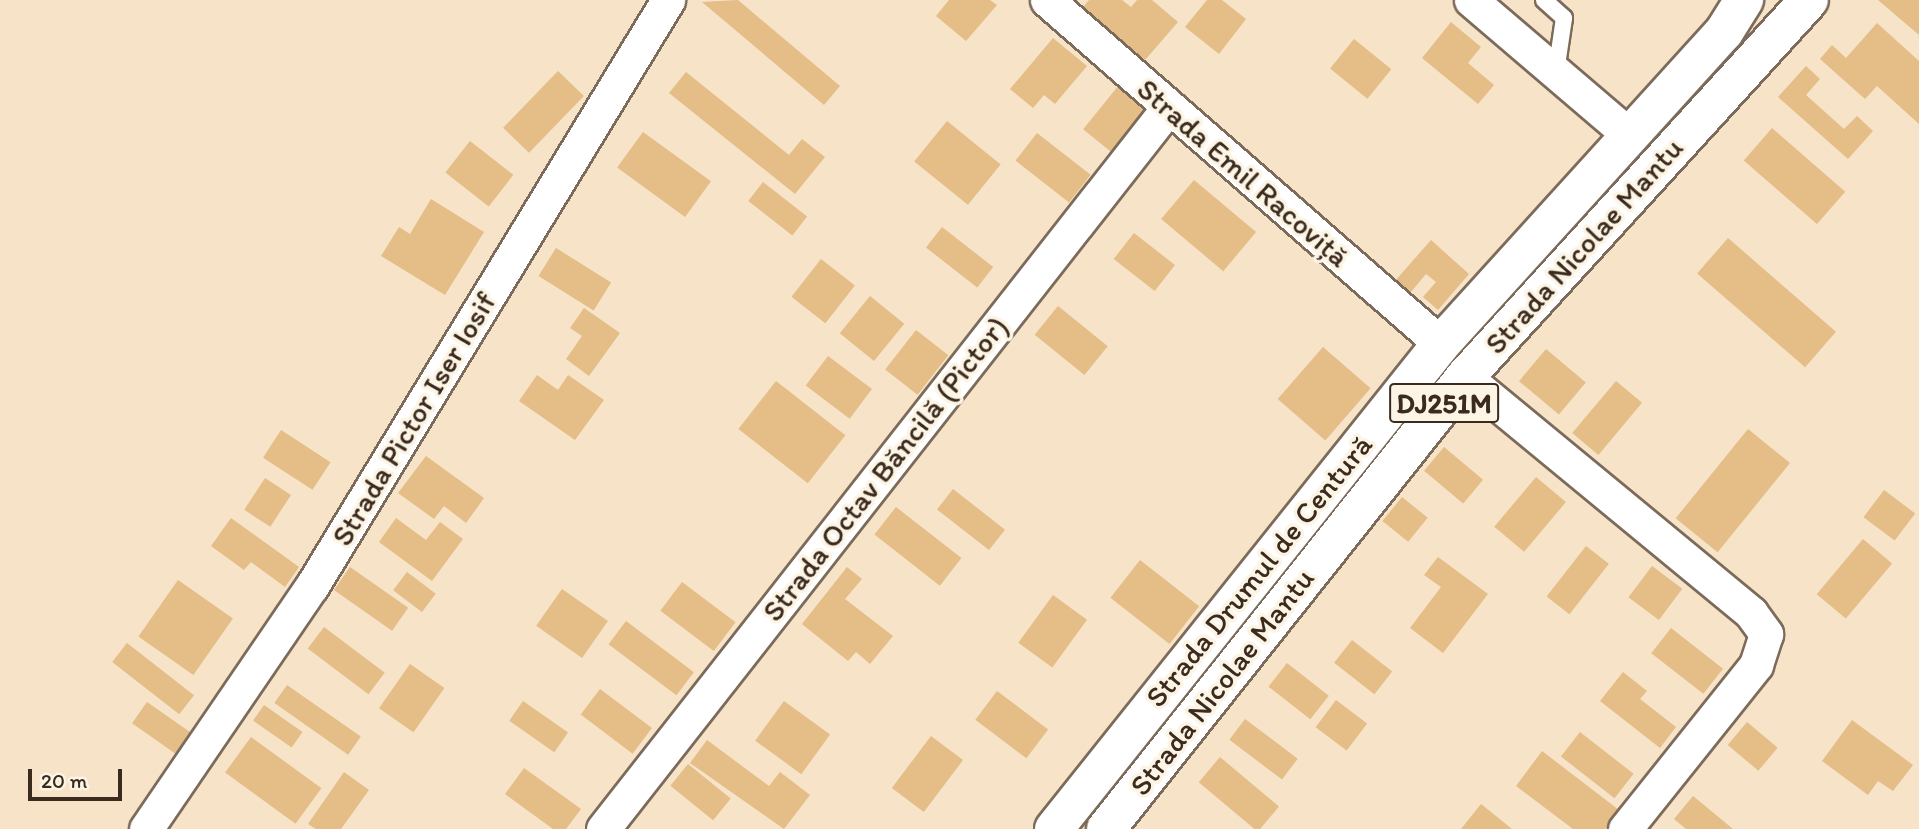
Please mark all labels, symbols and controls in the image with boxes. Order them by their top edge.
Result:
street label: Strada Emil Racoviță [1130,71,1356,275]
street label: Strada Nicolae Mantu [1477,130,1691,362]
street label: Strada Pictor Iser Iosif [323,284,505,554]
street label: Strada Octav Băncilă (Pictor) [755,309,1015,629]
road number: DJ251M [1388,378,1500,428]
street label: Strada Drumul de Centură [1138,427,1380,715]
street label: Strada Nicolae Mantu [1122,561,1322,803]
scale bar [32,756,126,800]
text: 20 m [41,768,87,793]

